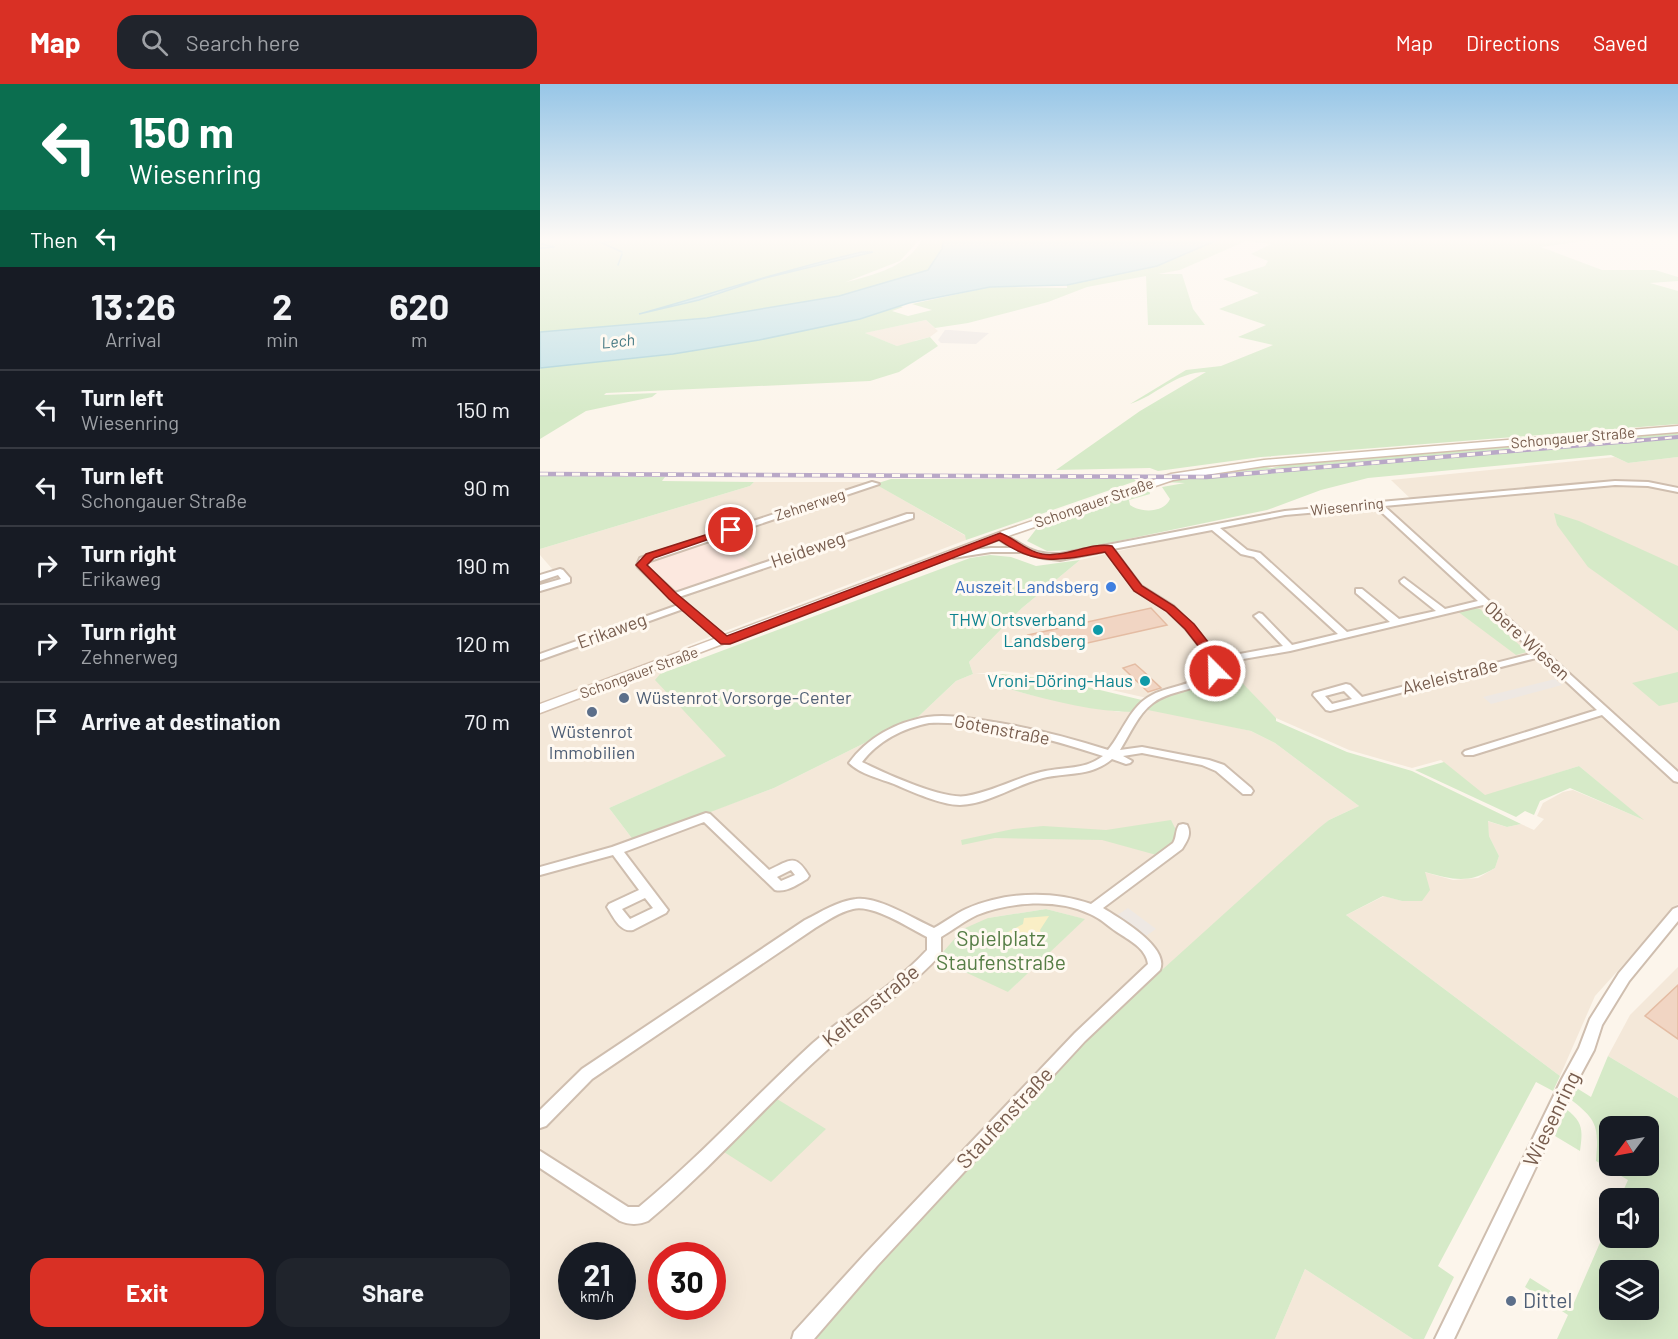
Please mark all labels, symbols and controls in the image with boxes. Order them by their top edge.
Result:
search box [117,15,537,69]
text: Map [30,25,81,59]
icon: search [138,26,171,59]
text: Search here [186,29,300,55]
text: Map [1396,30,1433,55]
text: Directions [1466,30,1560,55]
text: Saved [1593,30,1648,55]
text: 150 m [129,106,234,156]
icon: left [30,108,108,186]
text: Wiesenring [129,157,261,189]
icon: left [90,222,123,255]
text: Then [30,226,78,252]
text: 13:26 [91,284,175,327]
text: 2 [272,284,292,327]
text: 620 [389,284,449,327]
text: Arrival [105,327,161,351]
text: min [266,327,299,351]
text: m [411,327,428,351]
water label: Lech [600,329,636,352]
text: Turn left [81,384,164,410]
icon: left [30,393,63,426]
text: 150 m [456,396,510,422]
text: Wiesenring [81,410,179,434]
street label: Schongauer Straße [1510,423,1636,451]
text: Turn left [81,462,164,488]
icon: left [30,471,63,504]
street label: Schongauer Straße [1032,473,1156,531]
text: 90 m [464,474,510,500]
street label: Zehnerweg [772,484,847,524]
text: Schongauer Straße [81,488,247,512]
street label: Wiesenring [1309,493,1384,519]
pin [705,504,756,555]
icon: arrive [714,513,747,546]
street label: Heideweg [768,526,848,572]
text: Turn right [81,540,176,566]
icon: right [30,549,63,582]
text: 190 m [456,552,510,578]
text: Erikaweg [81,566,161,590]
place label: Auszeit Landsberg [955,575,1099,597]
marker: Auszeit Landsberg [1104,580,1118,594]
street label: Obere Wiesen [1480,596,1575,685]
street label: Erikaweg [574,607,649,653]
place label: THW Ortsverband Landsberg [949,608,1086,651]
text: Turn right [81,618,176,644]
marker: THW Ortsverband Landsberg [1091,623,1105,637]
icon: right [30,627,63,660]
text: 120 m [455,630,510,656]
position arrow [1183,639,1247,703]
street label: Schongauer Straße [577,642,700,702]
text: Zehnerweg [81,644,178,668]
street label: Akeleistraße [1400,653,1500,699]
place label: Vroni-Döring-Haus [987,669,1133,691]
marker: Vroni-Döring-Haus [1138,674,1152,688]
place label: Wüstenrot Vorsorge-Center [636,686,852,708]
marker: Wüstenrot Vorsorge-Center [617,691,631,705]
icon: arrive [30,705,63,738]
marker: Wüstenrot Immobilien [585,705,599,719]
text: Arrive at destination [81,708,280,734]
text: 70 m [465,708,510,734]
street label: Gotenstraße [953,709,1052,749]
place label: Wüstenrot Immobilien [549,720,635,763]
park label: Spielplatz Staufenstraße [936,925,1066,974]
street label: Keltenstraße [817,958,924,1051]
street label: Staufenstraße [950,1061,1057,1173]
street label: Wiesenring [1517,1067,1584,1170]
north arrow [1599,1116,1659,1176]
map controls [1599,1116,1659,1320]
button: sound [1599,1188,1659,1248]
speed limit sign: 30 [648,1242,726,1320]
text: 21 [583,1256,611,1292]
button: Exit [30,1258,264,1327]
button: Share [276,1258,510,1327]
button: layers [1599,1260,1659,1320]
text: km/h [580,1287,614,1305]
place label: Dittel [1523,1287,1572,1312]
marker: Dittel [1504,1294,1518,1308]

